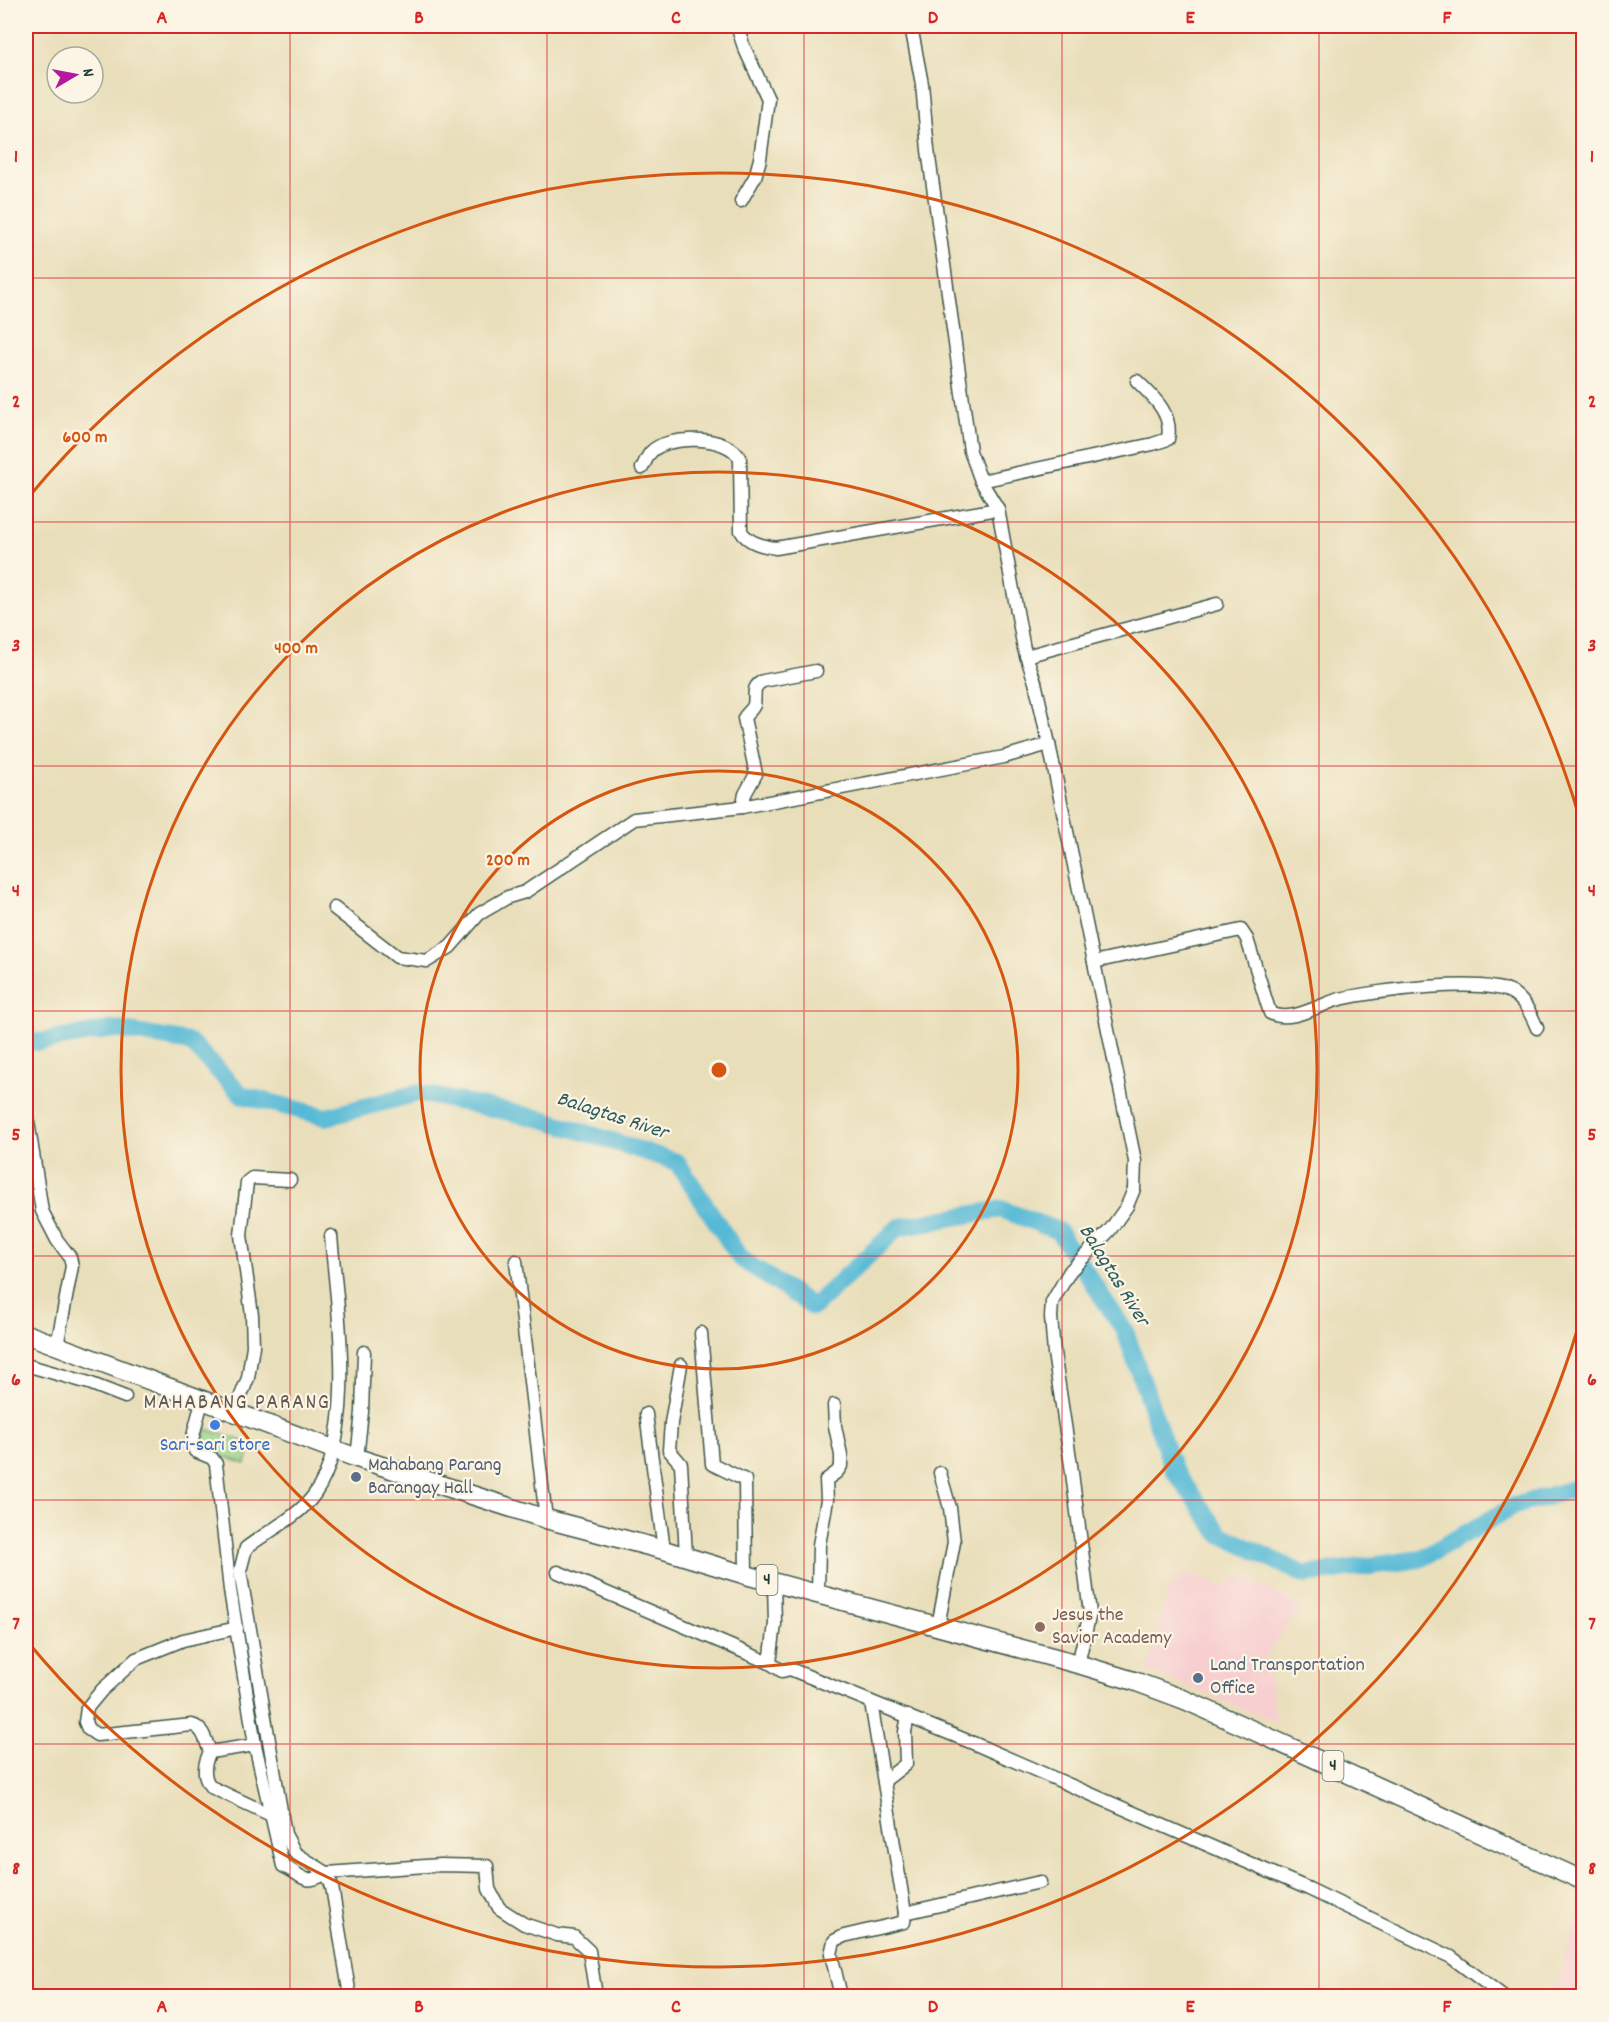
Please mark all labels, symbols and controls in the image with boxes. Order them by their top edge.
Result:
text: A [157,5,168,33]
text: B [414,5,424,33]
text: C [671,5,681,33]
text: D [928,5,939,33]
text: E [1185,5,1195,33]
text: F [1443,5,1453,33]
north arrow [45,45,105,105]
text: N [75,67,99,79]
text: 1 [14,144,18,172]
text: 1 [1590,144,1594,172]
text: 2 [12,389,20,417]
text: 2 [1588,389,1596,417]
text: 600 m [63,426,107,451]
text: 3 [12,633,20,661]
text: 3 [1588,633,1596,661]
text: 400 m [274,637,318,662]
text: 200 m [486,849,530,874]
text: 4 [12,878,20,906]
text: 4 [1588,878,1596,906]
centre of rings [709,1060,729,1080]
water label: Balagtas River [553,1085,673,1150]
text: 5 [11,1122,21,1150]
text: 5 [1587,1122,1597,1150]
water label: Balagtas River [1070,1219,1157,1335]
text: 6 [11,1367,21,1395]
text: 6 [1587,1367,1597,1395]
district label: MAHABANG PARANG [144,1388,330,1419]
marker: Sari-sari store [208,1418,222,1432]
place label: Sari-sari store [160,1432,270,1460]
place label: Mahabang Parang Barangay Hall [368,1452,502,1503]
marker: Mahabang Parang Barangay Hall [349,1470,363,1484]
road number: 4 [756,1565,777,1595]
place label: Jesus the Savior Academy [1052,1602,1172,1653]
text: 7 [12,1611,20,1639]
text: 7 [1588,1611,1596,1639]
marker: Jesus the Savior Academy [1033,1620,1047,1634]
place label: Land Transportation Office [1210,1652,1365,1703]
marker: Land Transportation Office [1191,1671,1205,1685]
road number: 4 [1322,1751,1344,1781]
text: 8 [12,1856,20,1884]
text: 8 [1588,1856,1596,1884]
text: A [157,1994,168,2022]
text: B [414,1994,424,2022]
text: C [671,1994,681,2022]
text: D [928,1994,939,2022]
text: E [1185,1994,1195,2022]
text: F [1443,1994,1453,2022]

